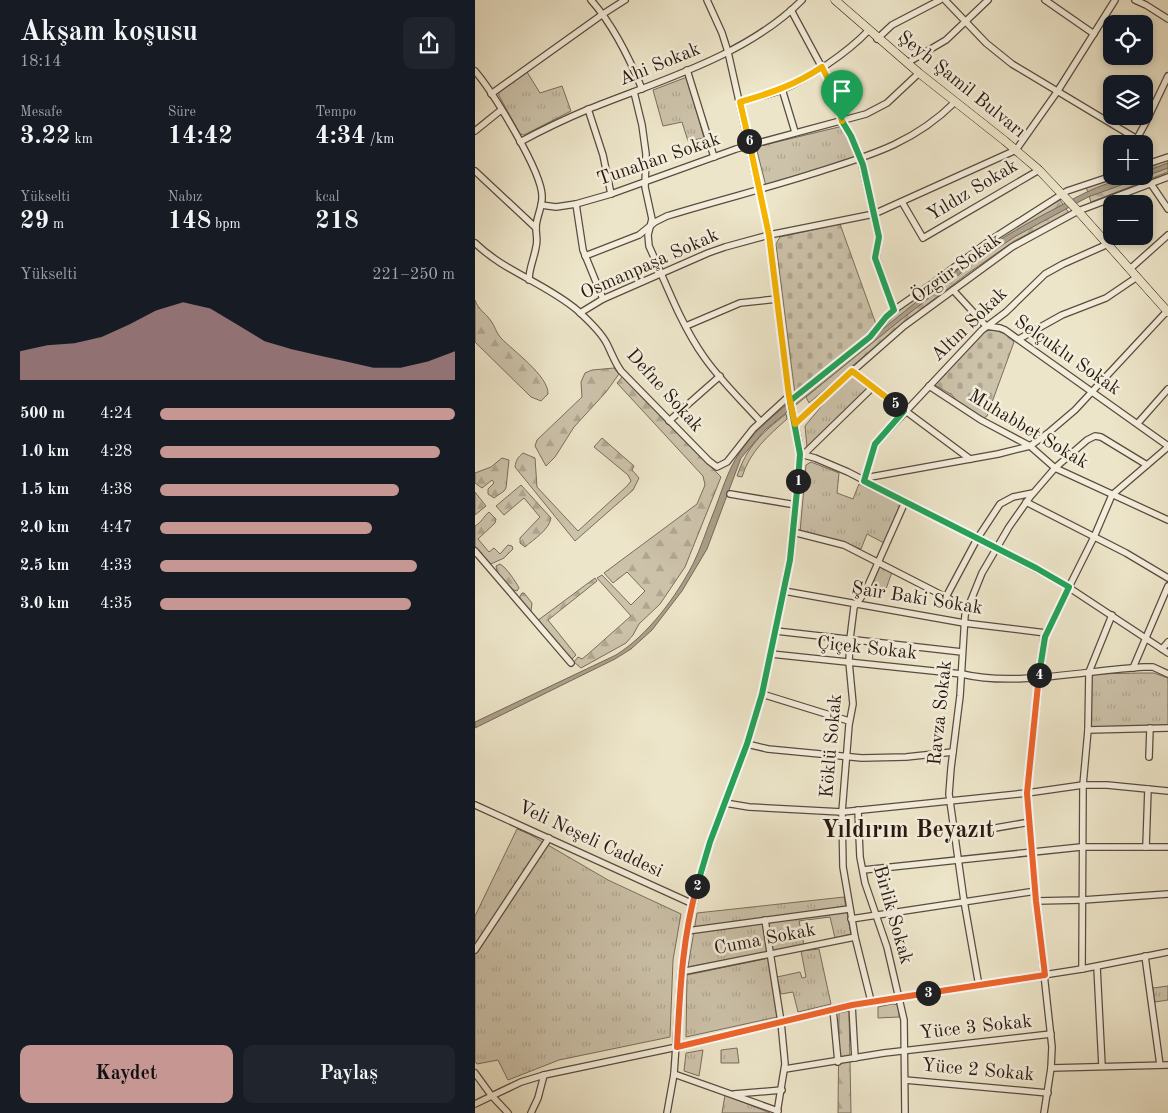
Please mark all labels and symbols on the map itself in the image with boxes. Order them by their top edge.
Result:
street label: Şeyh Şamil Bulvarı [894,28,1028,142]
street label: Ahi Sokak [617,40,703,90]
pin [821,70,863,121]
pin: 6 [737,128,761,154]
street label: Tunahan Sokak [595,130,723,190]
street label: Yıldız Sokak [924,157,1022,225]
street label: Osmanpaşa Sokak [578,226,722,304]
street label: Özgür Sokak [906,227,1005,308]
street label: Altın Sokak [928,284,1012,366]
street label: Selçuklu Sokak [1010,312,1124,400]
street label: Defne Sokak [622,346,706,436]
street label: Muhabbet Sokak [965,387,1091,473]
pin: 5 [883,392,907,416]
pin: 1 [785,468,811,494]
street label: Şair Baki Sokak [850,579,984,619]
street label: Çiçek Sokak [816,634,918,664]
street label: Ravza Sokak [926,659,956,767]
pin: 4 [1027,662,1051,688]
street label: Köklü Sokak [818,693,846,799]
street label: Veli Neşeli Caddesi [515,798,665,882]
district label: Yıldırım Beyazıt [822,819,995,843]
street label: Birlik Sokak [869,863,915,967]
pin: 2 [685,874,709,898]
street label: Cuma Sokak [713,921,817,959]
pin: 3 [915,980,941,1006]
street label: Yüce 3 Sokak [919,1013,1033,1043]
street label: Yüce 2 Sokak [921,1057,1035,1085]

